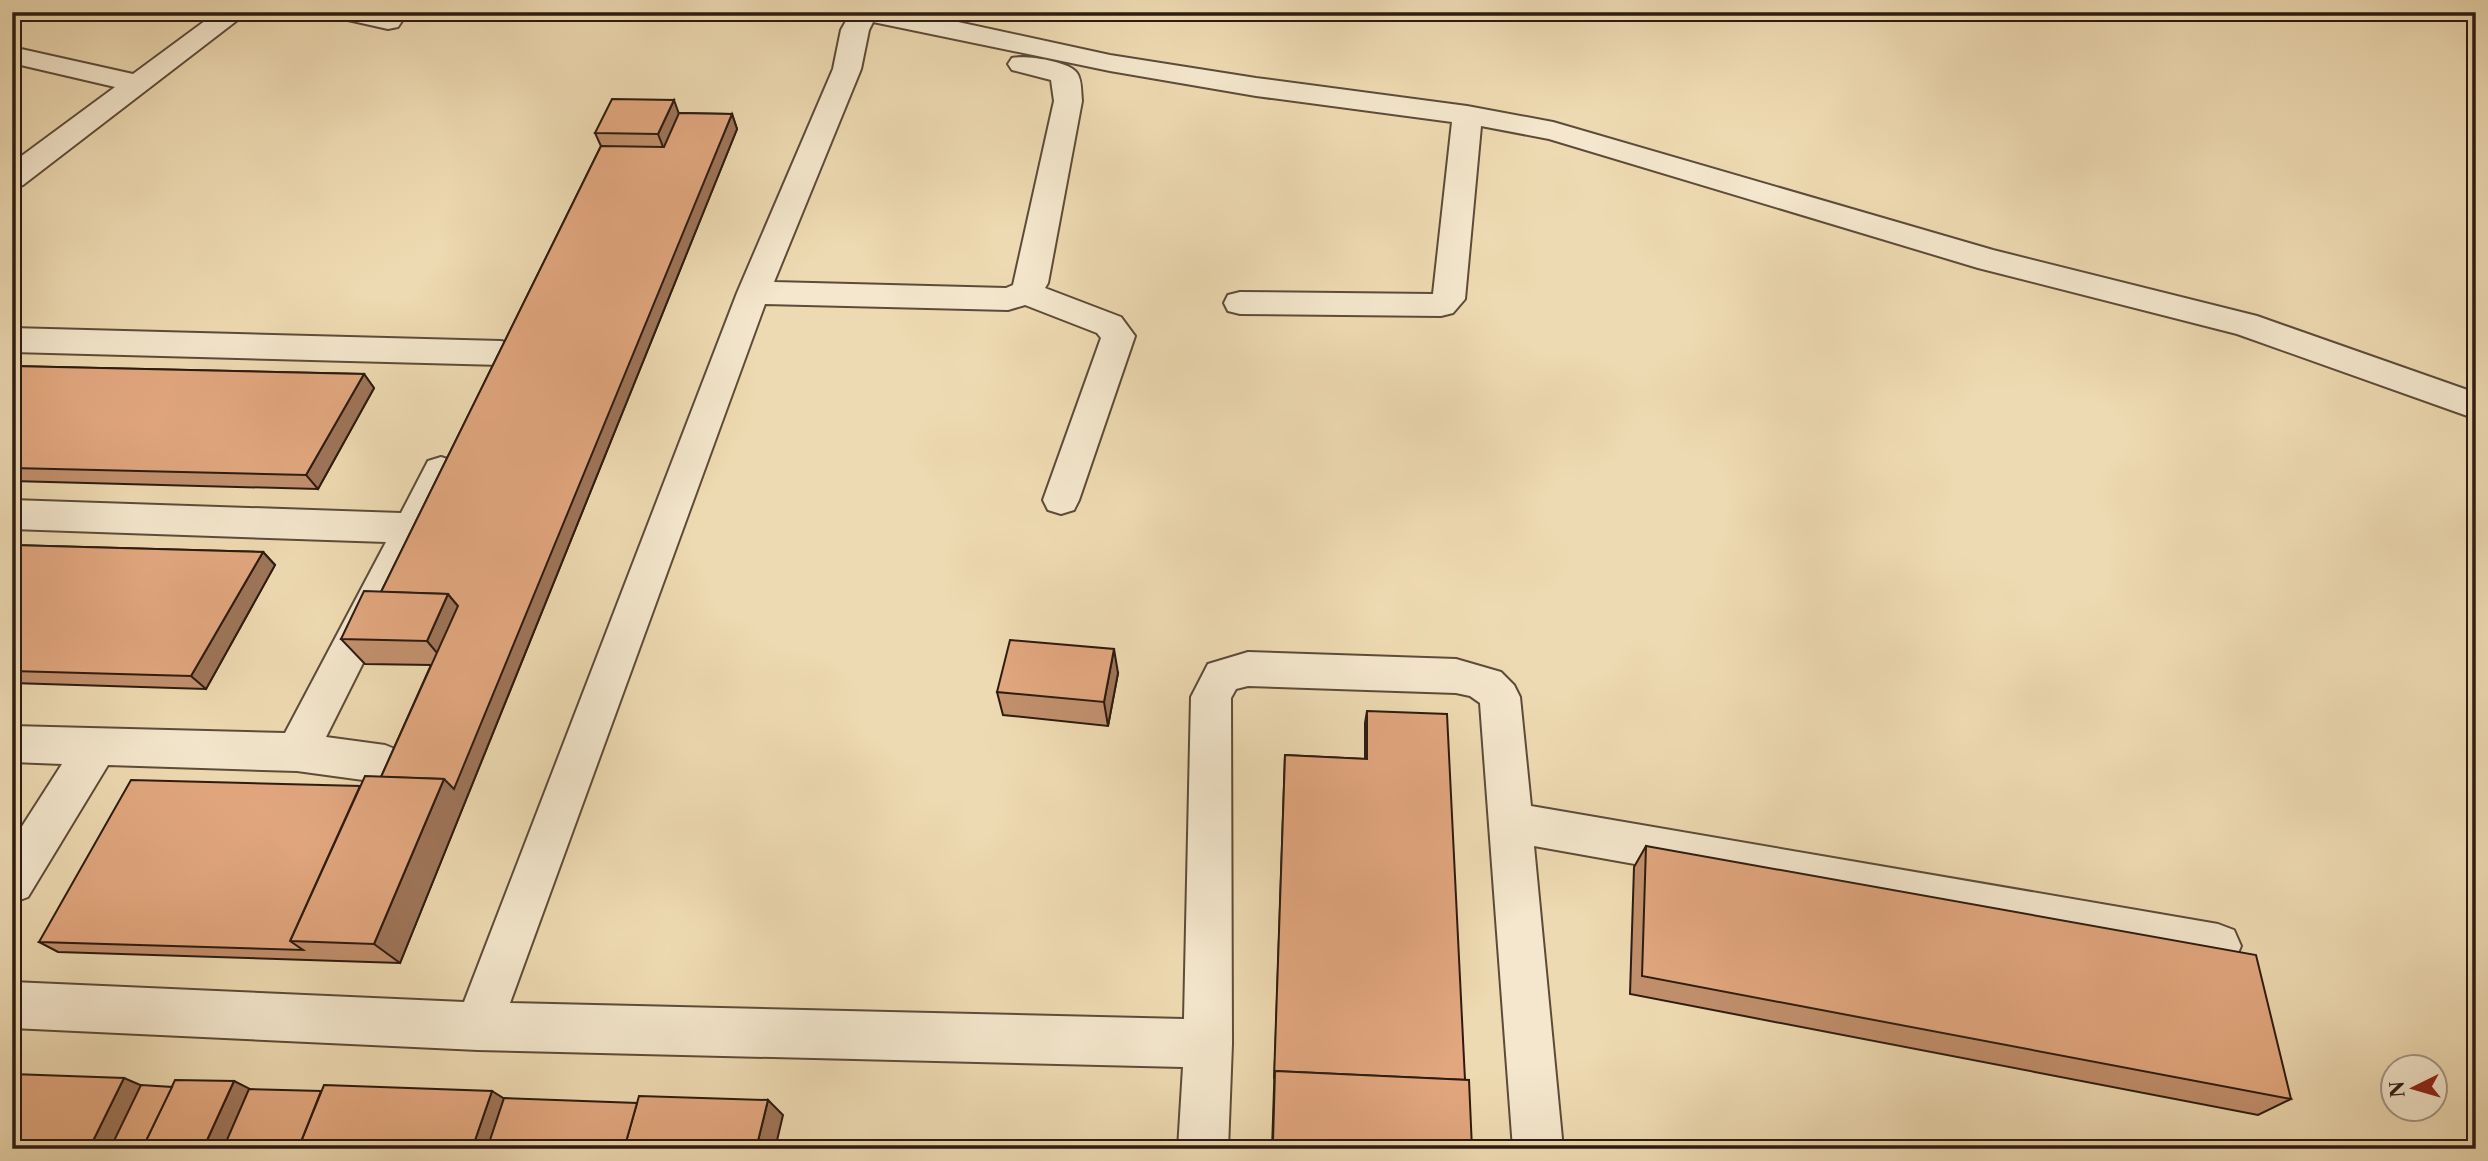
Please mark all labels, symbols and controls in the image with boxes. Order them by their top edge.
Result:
north arrow [2380,1052,2450,1122]
text: N [2385,1080,2410,1099]

